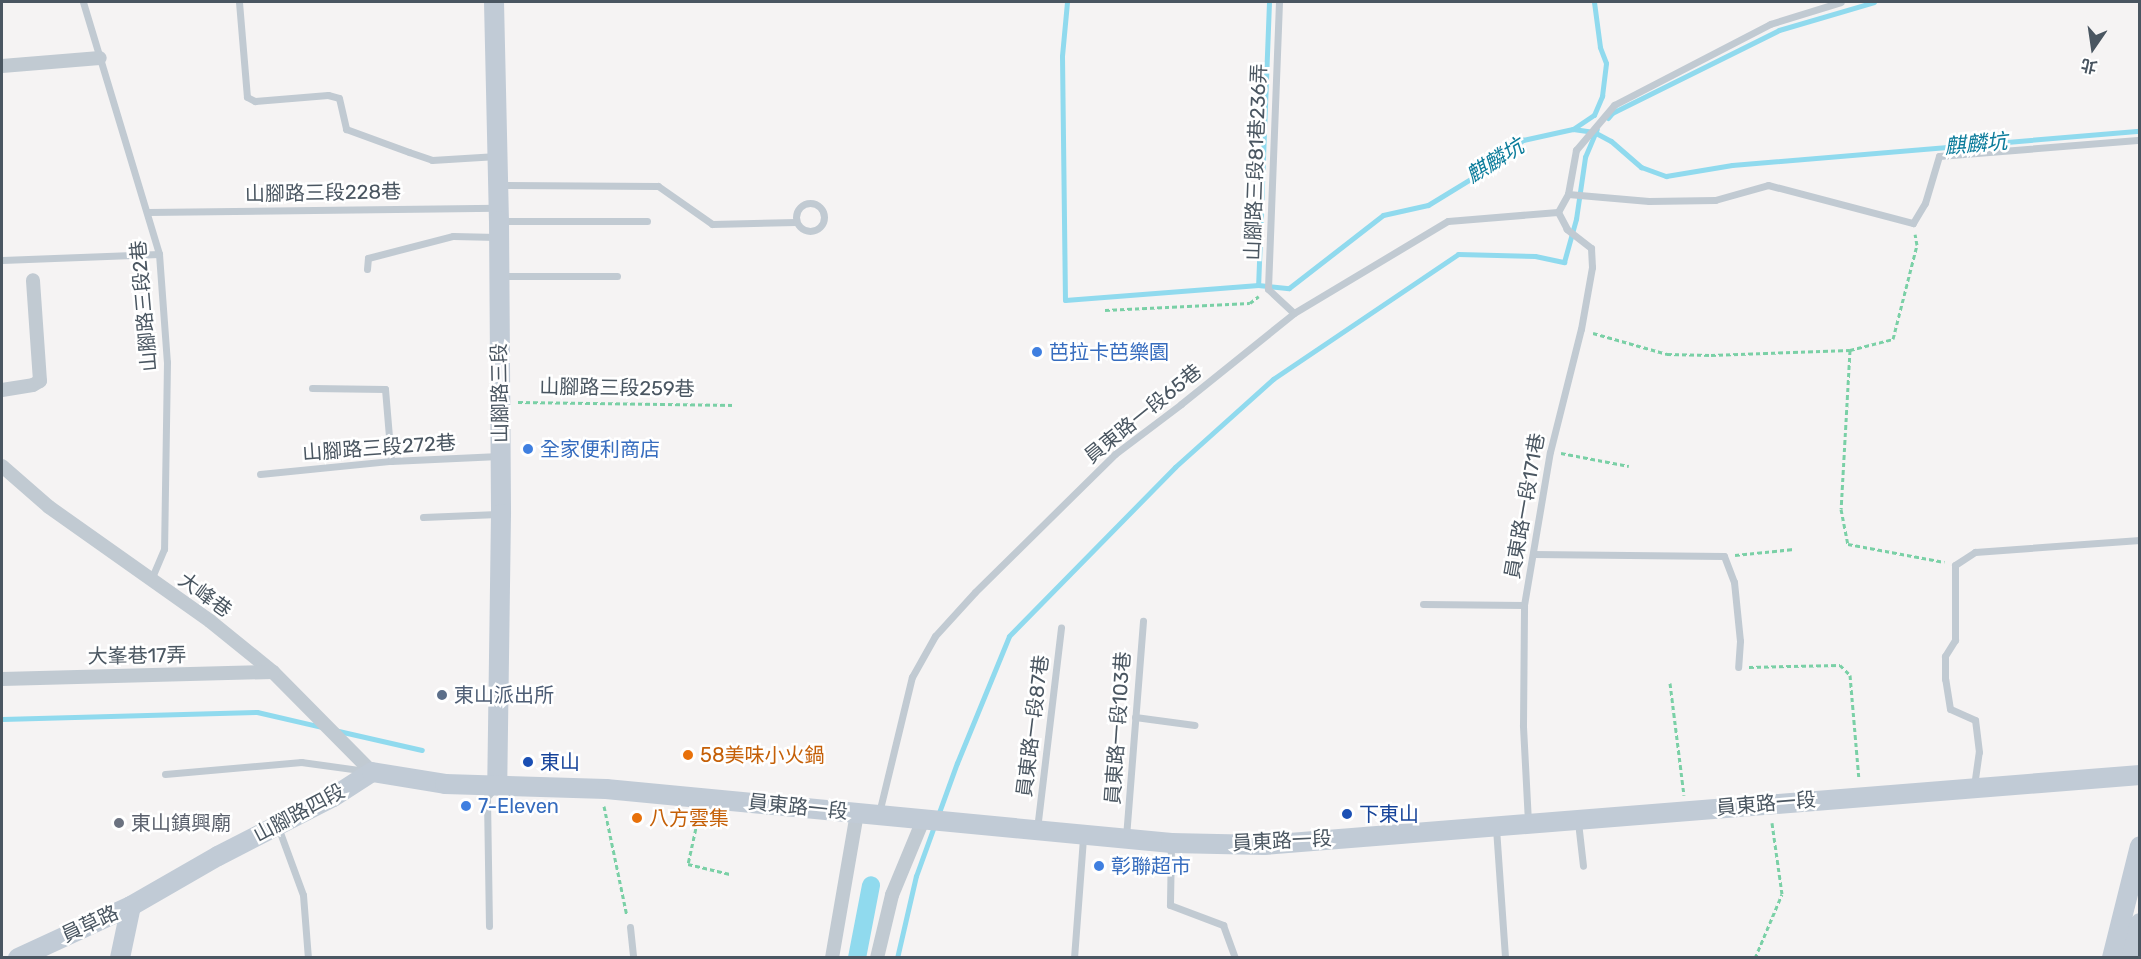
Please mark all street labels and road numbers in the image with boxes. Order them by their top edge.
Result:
street label: 山腳路三段81巷236弄 [1241,63,1271,261]
street label: 山腳路三段228巷 [245,180,401,206]
street label: 山腳路三段2巷 [126,239,162,373]
street label: 山腳路三段 [487,343,513,443]
street label: 員東路一段65巷 [1080,359,1206,469]
street label: 山腳路三段259巷 [539,375,695,401]
street label: 山腳路三段272巷 [301,431,457,465]
street label: 員東路一段171巷 [1500,431,1550,581]
street label: 大峰巷 [174,568,236,622]
street label: 大峯巷17弄 [87,643,187,669]
street label: 員東路一段103巷 [1101,651,1135,805]
street label: 員東路一段87巷 [1012,654,1054,798]
street label: 山腳路四段 [249,779,349,847]
street label: 員東路一段 [1715,788,1817,820]
street label: 員東路一段 [747,790,849,824]
street label: 員東路一段 [1231,826,1333,856]
street label: 員草路 [58,900,122,948]

